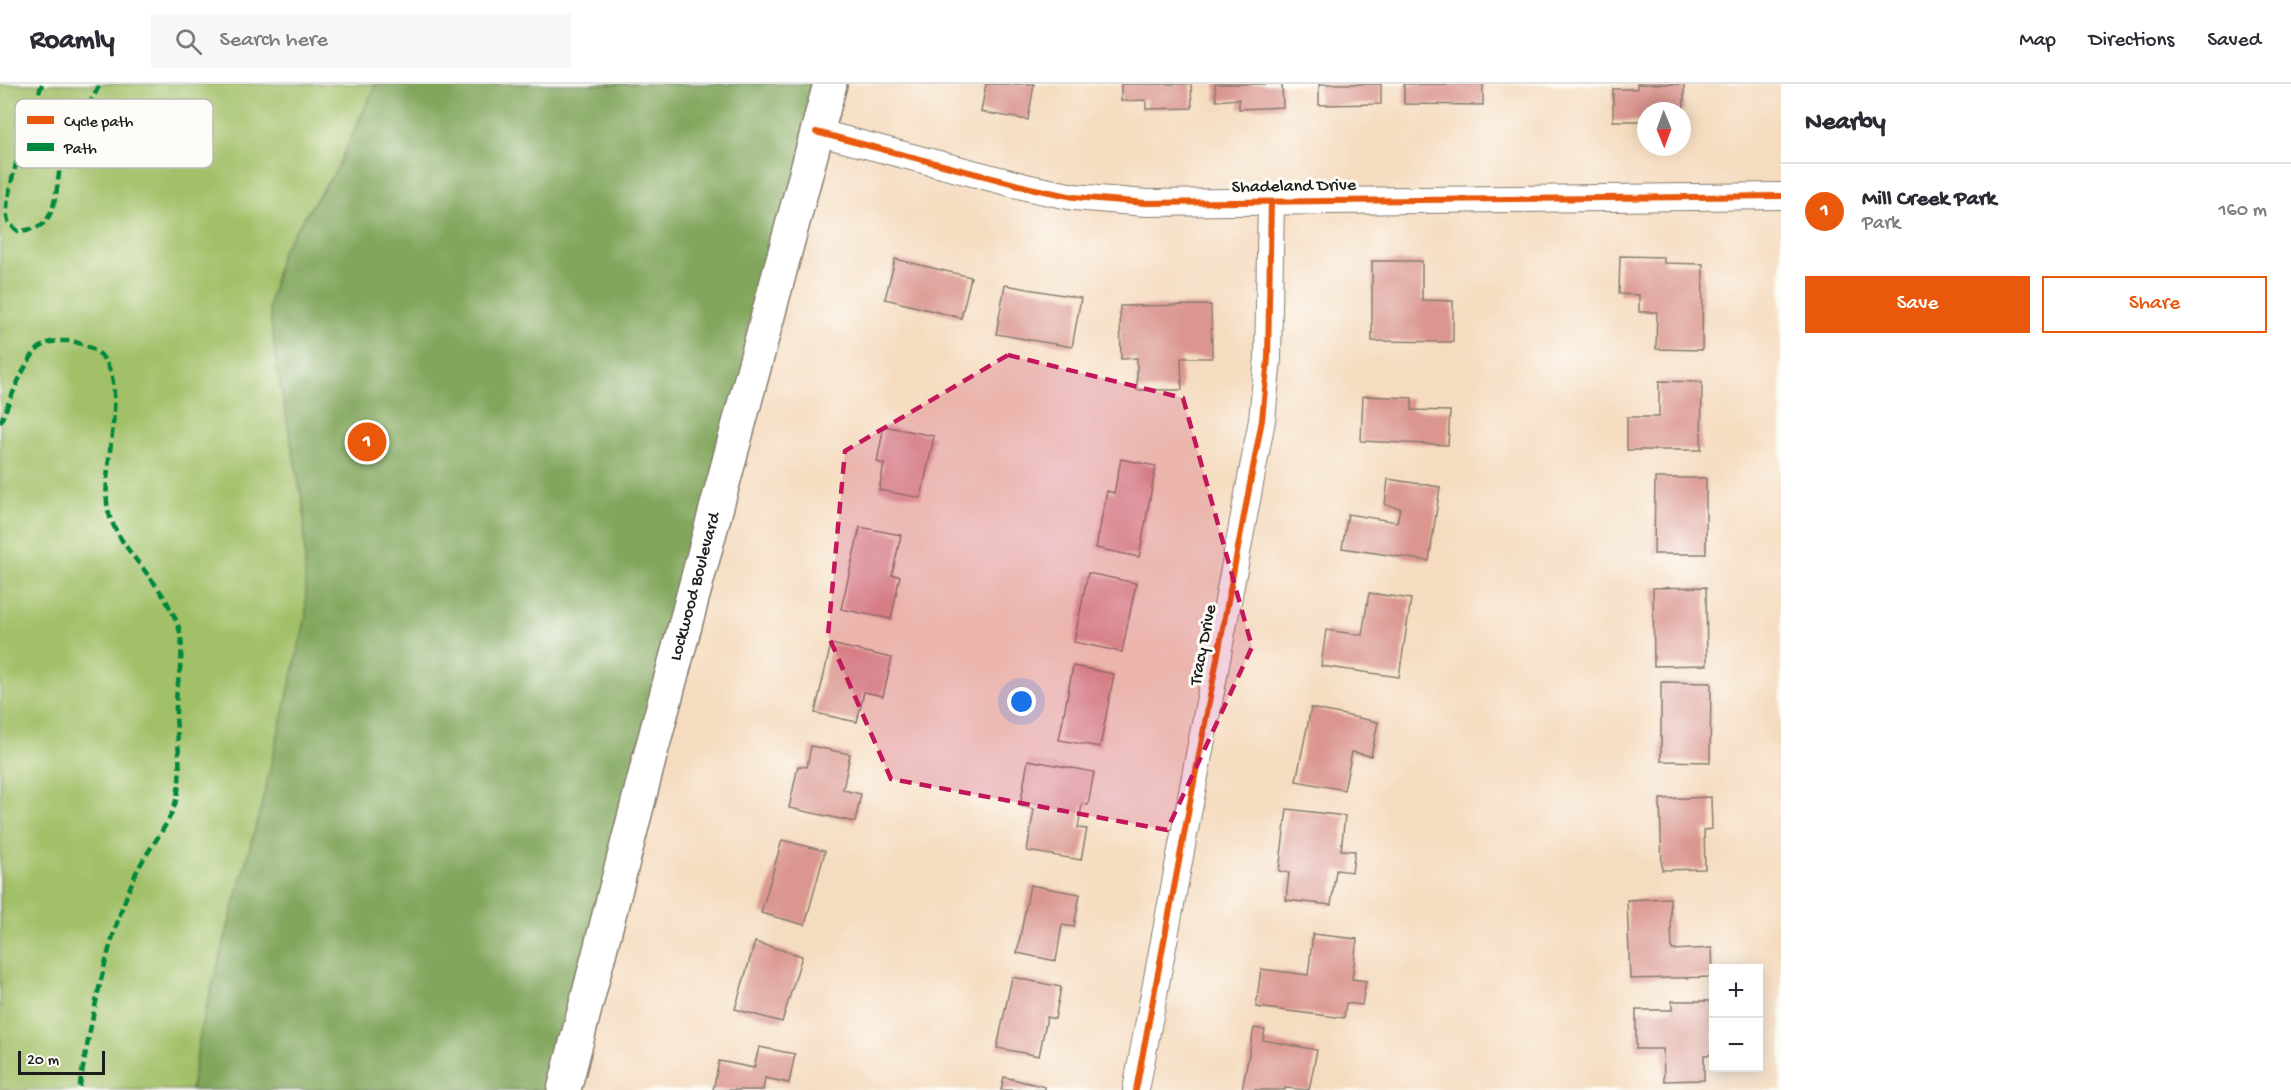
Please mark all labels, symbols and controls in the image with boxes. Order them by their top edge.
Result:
search box [151,14,571,68]
text: Roamly [30,25,115,58]
icon: search [172,25,205,58]
text: Search here [220,28,328,54]
text: Map [2019,29,2056,54]
text: Directions [2089,29,2174,54]
text: Saved [2207,29,2261,54]
legend [15,99,213,168]
north arrow [1637,102,1691,156]
text: Nearby [1805,108,1886,139]
text: Cycle path [64,114,134,133]
text: Path [63,141,97,160]
street label: Shadeland Drive [1232,175,1357,199]
text: Mill Creek Park [1862,187,1996,213]
text: 1 [1820,200,1829,223]
text: 160 m [2218,200,2267,223]
text: Park [1862,213,1900,236]
button: Save [1805,276,2030,333]
button: Share [2042,276,2267,333]
pin: 1 [348,420,386,464]
street label: Lockwood Boulevard [665,509,726,663]
street label: Tracy Drive [1186,602,1222,688]
your location [1007,687,1036,716]
map controls [1709,964,1763,1072]
button: + [1709,964,1763,1018]
button: − [1709,1018,1763,1072]
scale bar [18,1048,105,1076]
text: 20 m [27,1052,59,1071]

